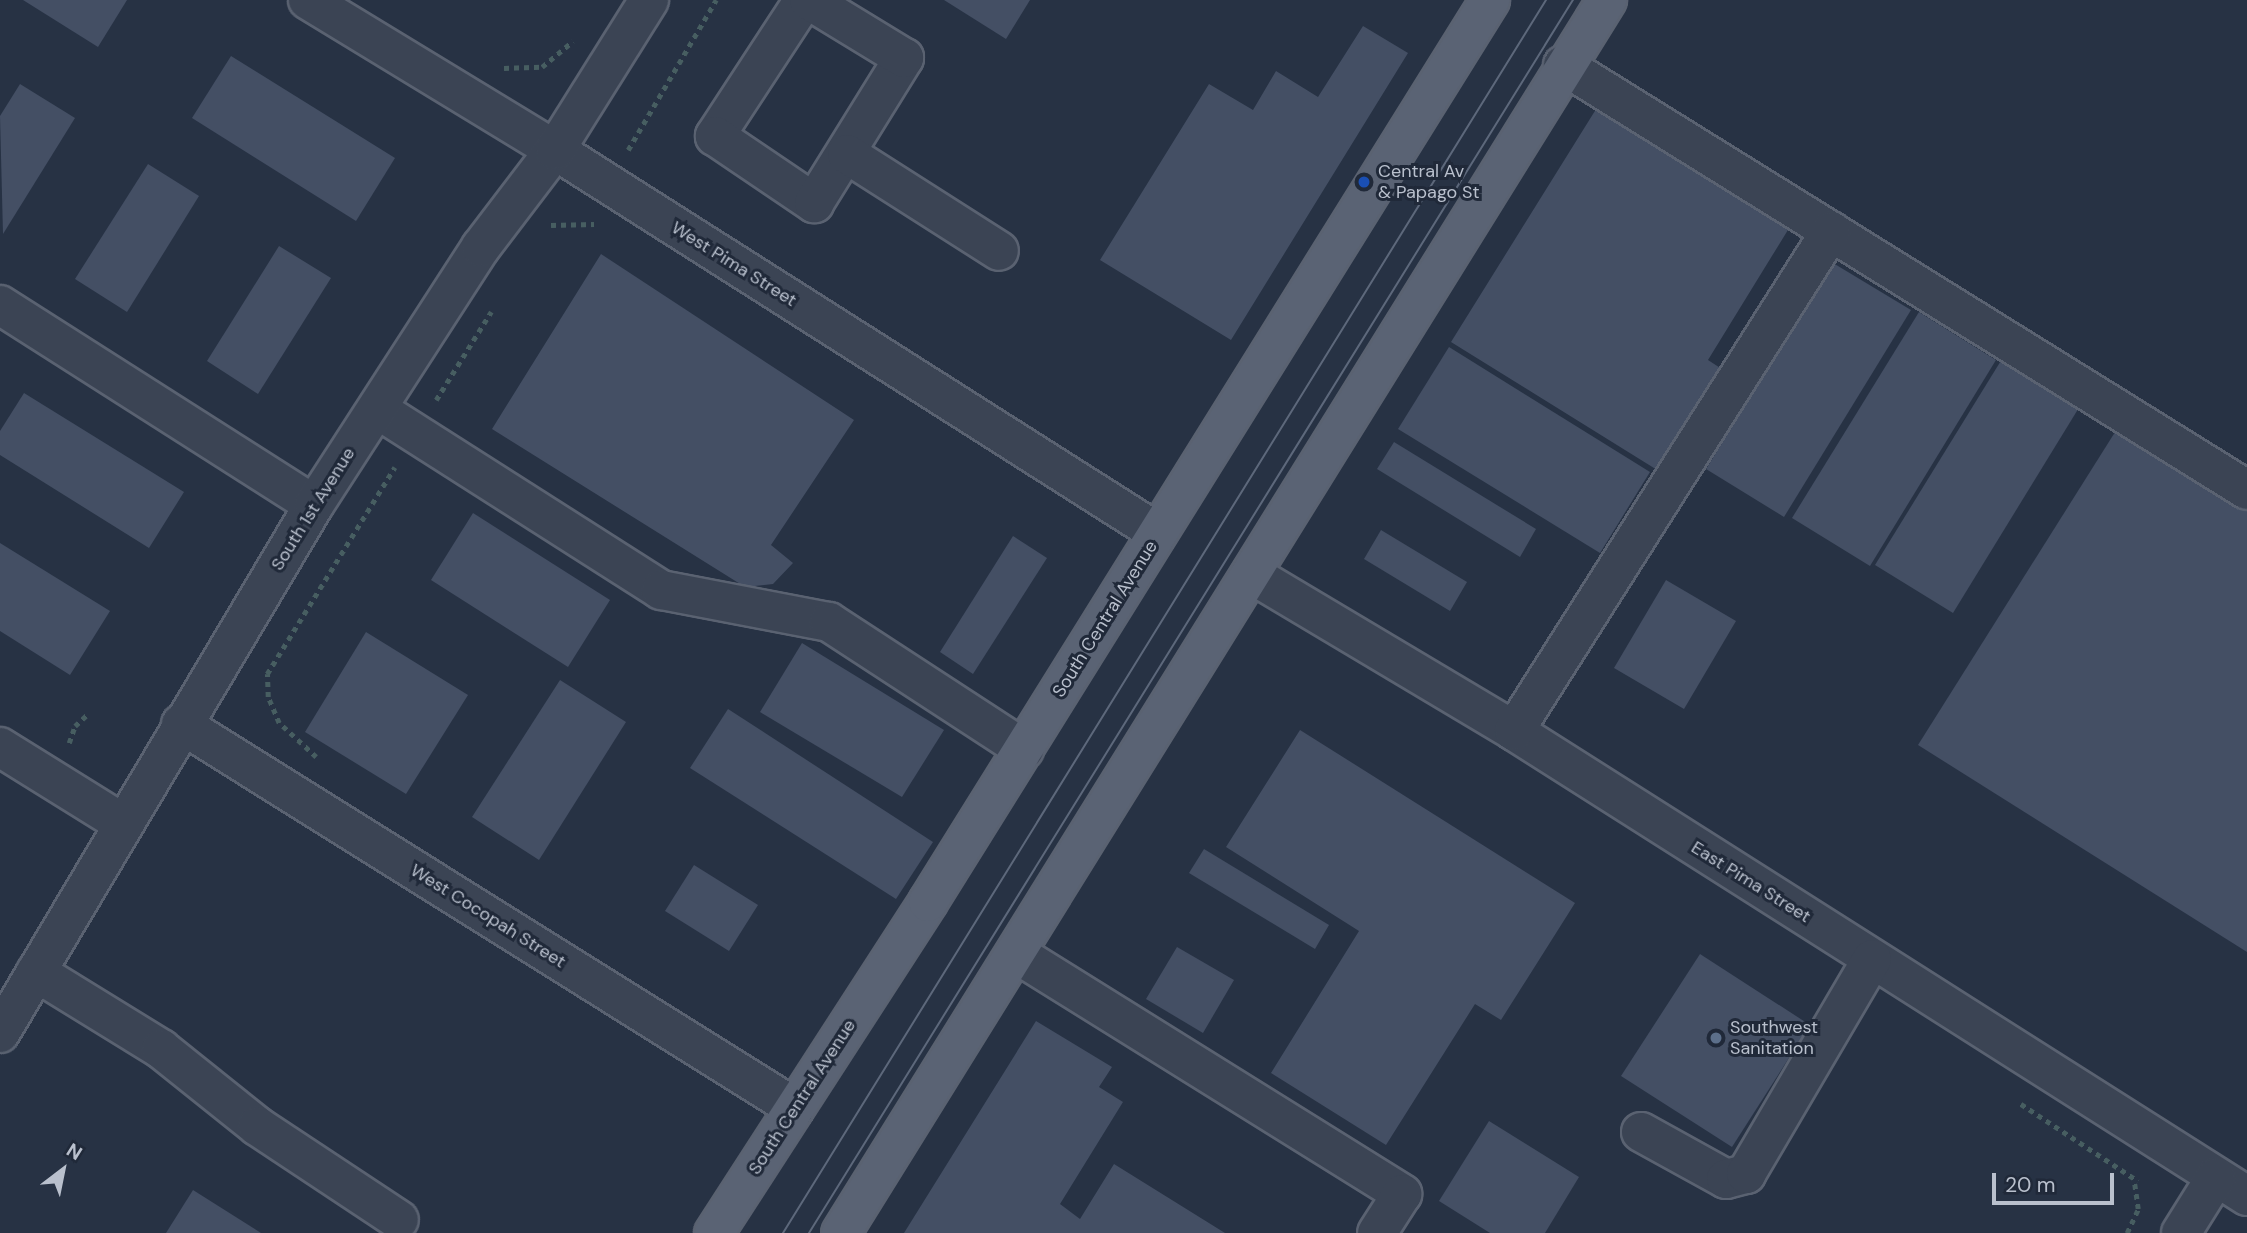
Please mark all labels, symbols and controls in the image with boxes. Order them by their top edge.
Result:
place label: Central Av & Papago St [1378,161,1480,204]
marker: Central Av & Papago St [1356,174,1372,190]
street label: West Pima Street [667,217,801,311]
street label: South 1st Avenue [267,444,359,574]
street label: South Central Avenue [1048,537,1162,701]
street label: East Pima Street [1687,837,1815,927]
street label: West Cocopah Street [406,859,570,973]
street label: South Central Avenue [744,1015,860,1179]
place label: Southwest Sanitation [1730,1017,1818,1060]
marker: Southwest Sanitation [1708,1030,1724,1046]
north arrow [28,1135,98,1205]
text: N [62,1137,87,1166]
scale bar [1995,1160,2118,1204]
text: 20 m [2005,1171,2056,1199]

